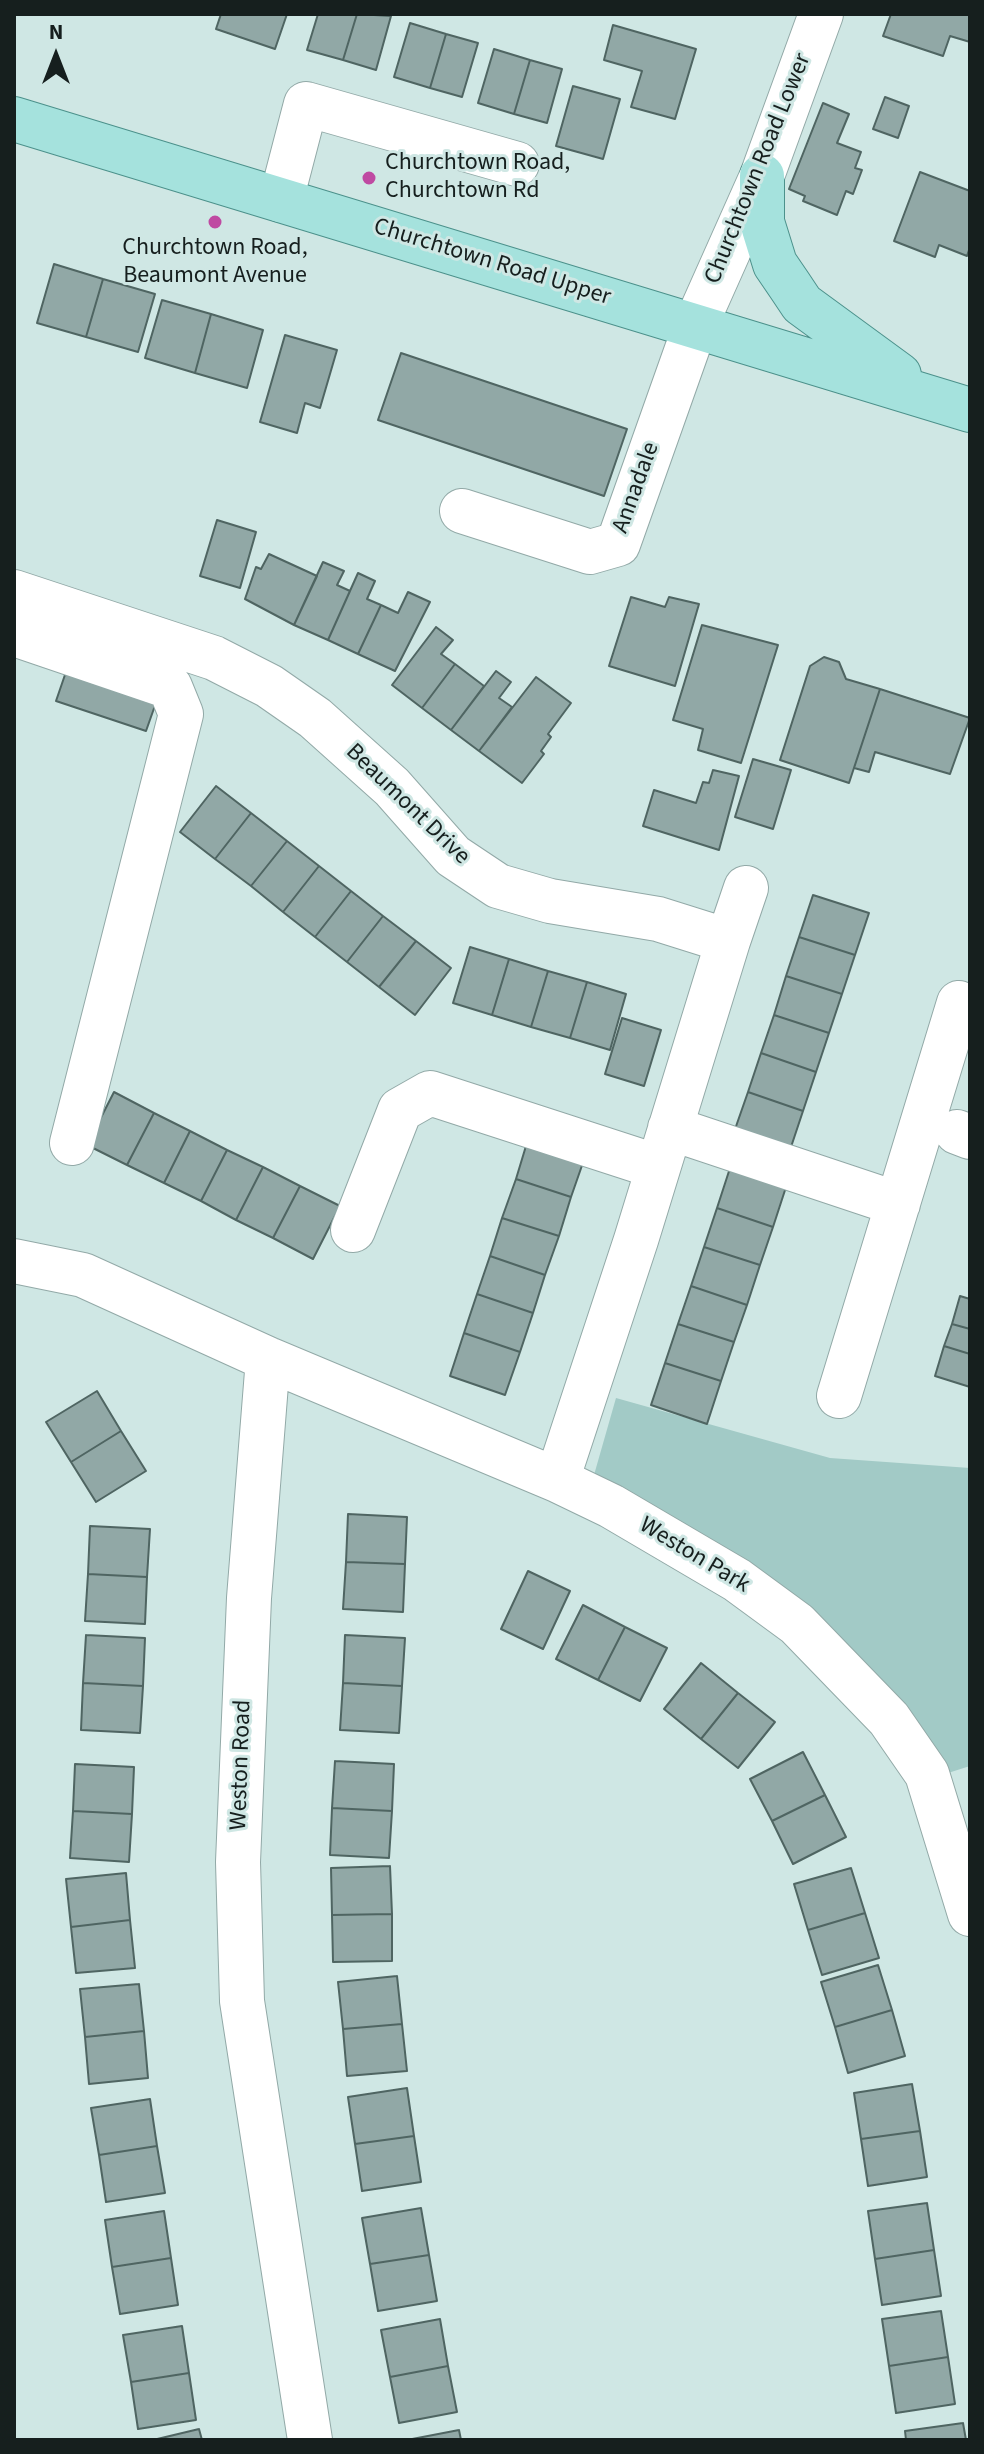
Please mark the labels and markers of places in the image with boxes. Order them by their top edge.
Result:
place label: Churchtown Road, Churchtown Rd [385,150,570,206]
marker: Churchtown Road, Churchtown Rd [360,169,378,187]
marker: Churchtown Road, Beaumont Avenue [206,213,224,231]
place label: Churchtown Road, Beaumont Avenue [122,235,308,291]

